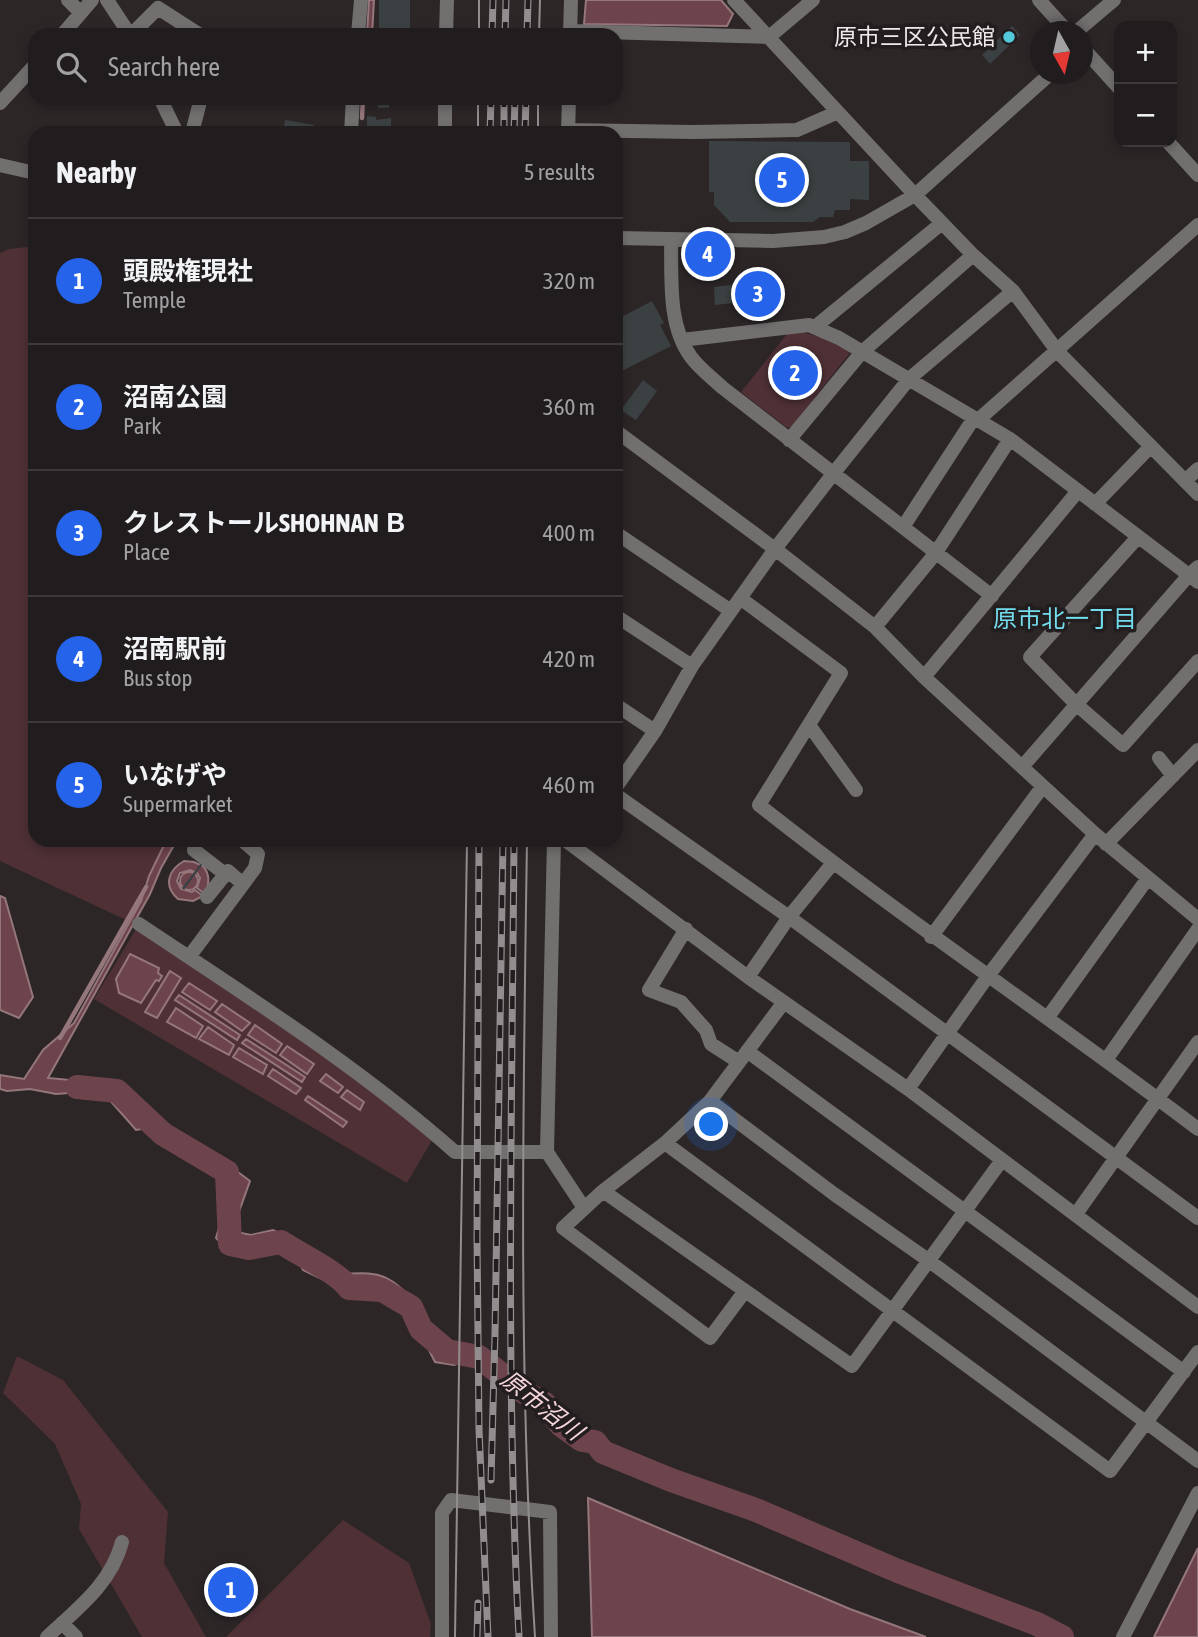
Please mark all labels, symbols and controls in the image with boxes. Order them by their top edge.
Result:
north arrow [1030,21,1093,84]
map controls [1114,21,1177,147]
button: + [1114,21,1177,84]
place label: 原市三区公民館 [834,24,995,50]
search box [28,28,623,105]
marker: 原市三区公民館 [1001,29,1017,45]
icon: search [52,48,90,86]
text: Search here [108,52,220,82]
button: − [1114,84,1177,147]
pin: 5 [759,154,805,206]
text: Nearby [56,155,136,189]
text: 5 results [524,159,595,185]
pin: 4 [685,228,731,280]
text: 頭殿権現社 [123,256,253,286]
text: 1 [74,268,84,294]
text: 320 m [543,268,595,294]
pin: 3 [735,268,781,320]
text: Temple [123,287,186,313]
pin: 2 [772,347,818,399]
text: 沼南公園 [123,382,227,412]
text: 2 [74,394,84,420]
text: 360 m [543,394,595,420]
text: Park [123,413,161,439]
text: クレストールSHOHNAN Ｂ [123,508,408,538]
text: 3 [74,520,84,546]
text: 400 m [543,520,595,546]
text: Place [123,539,170,565]
district label: 原市北一丁目 [993,605,1137,632]
text: 沼南駅前 [123,634,227,664]
text: 4 [74,646,84,672]
text: 420 m [543,646,595,672]
text: Bus stop [123,665,193,691]
text: いなげや [123,760,227,790]
text: 5 [74,772,84,798]
text: 460 m [543,772,595,798]
text: Supermarket [123,791,233,817]
your location [694,1107,728,1141]
water label: 原市沼川 [496,1365,590,1447]
pin: 1 [208,1564,254,1616]

